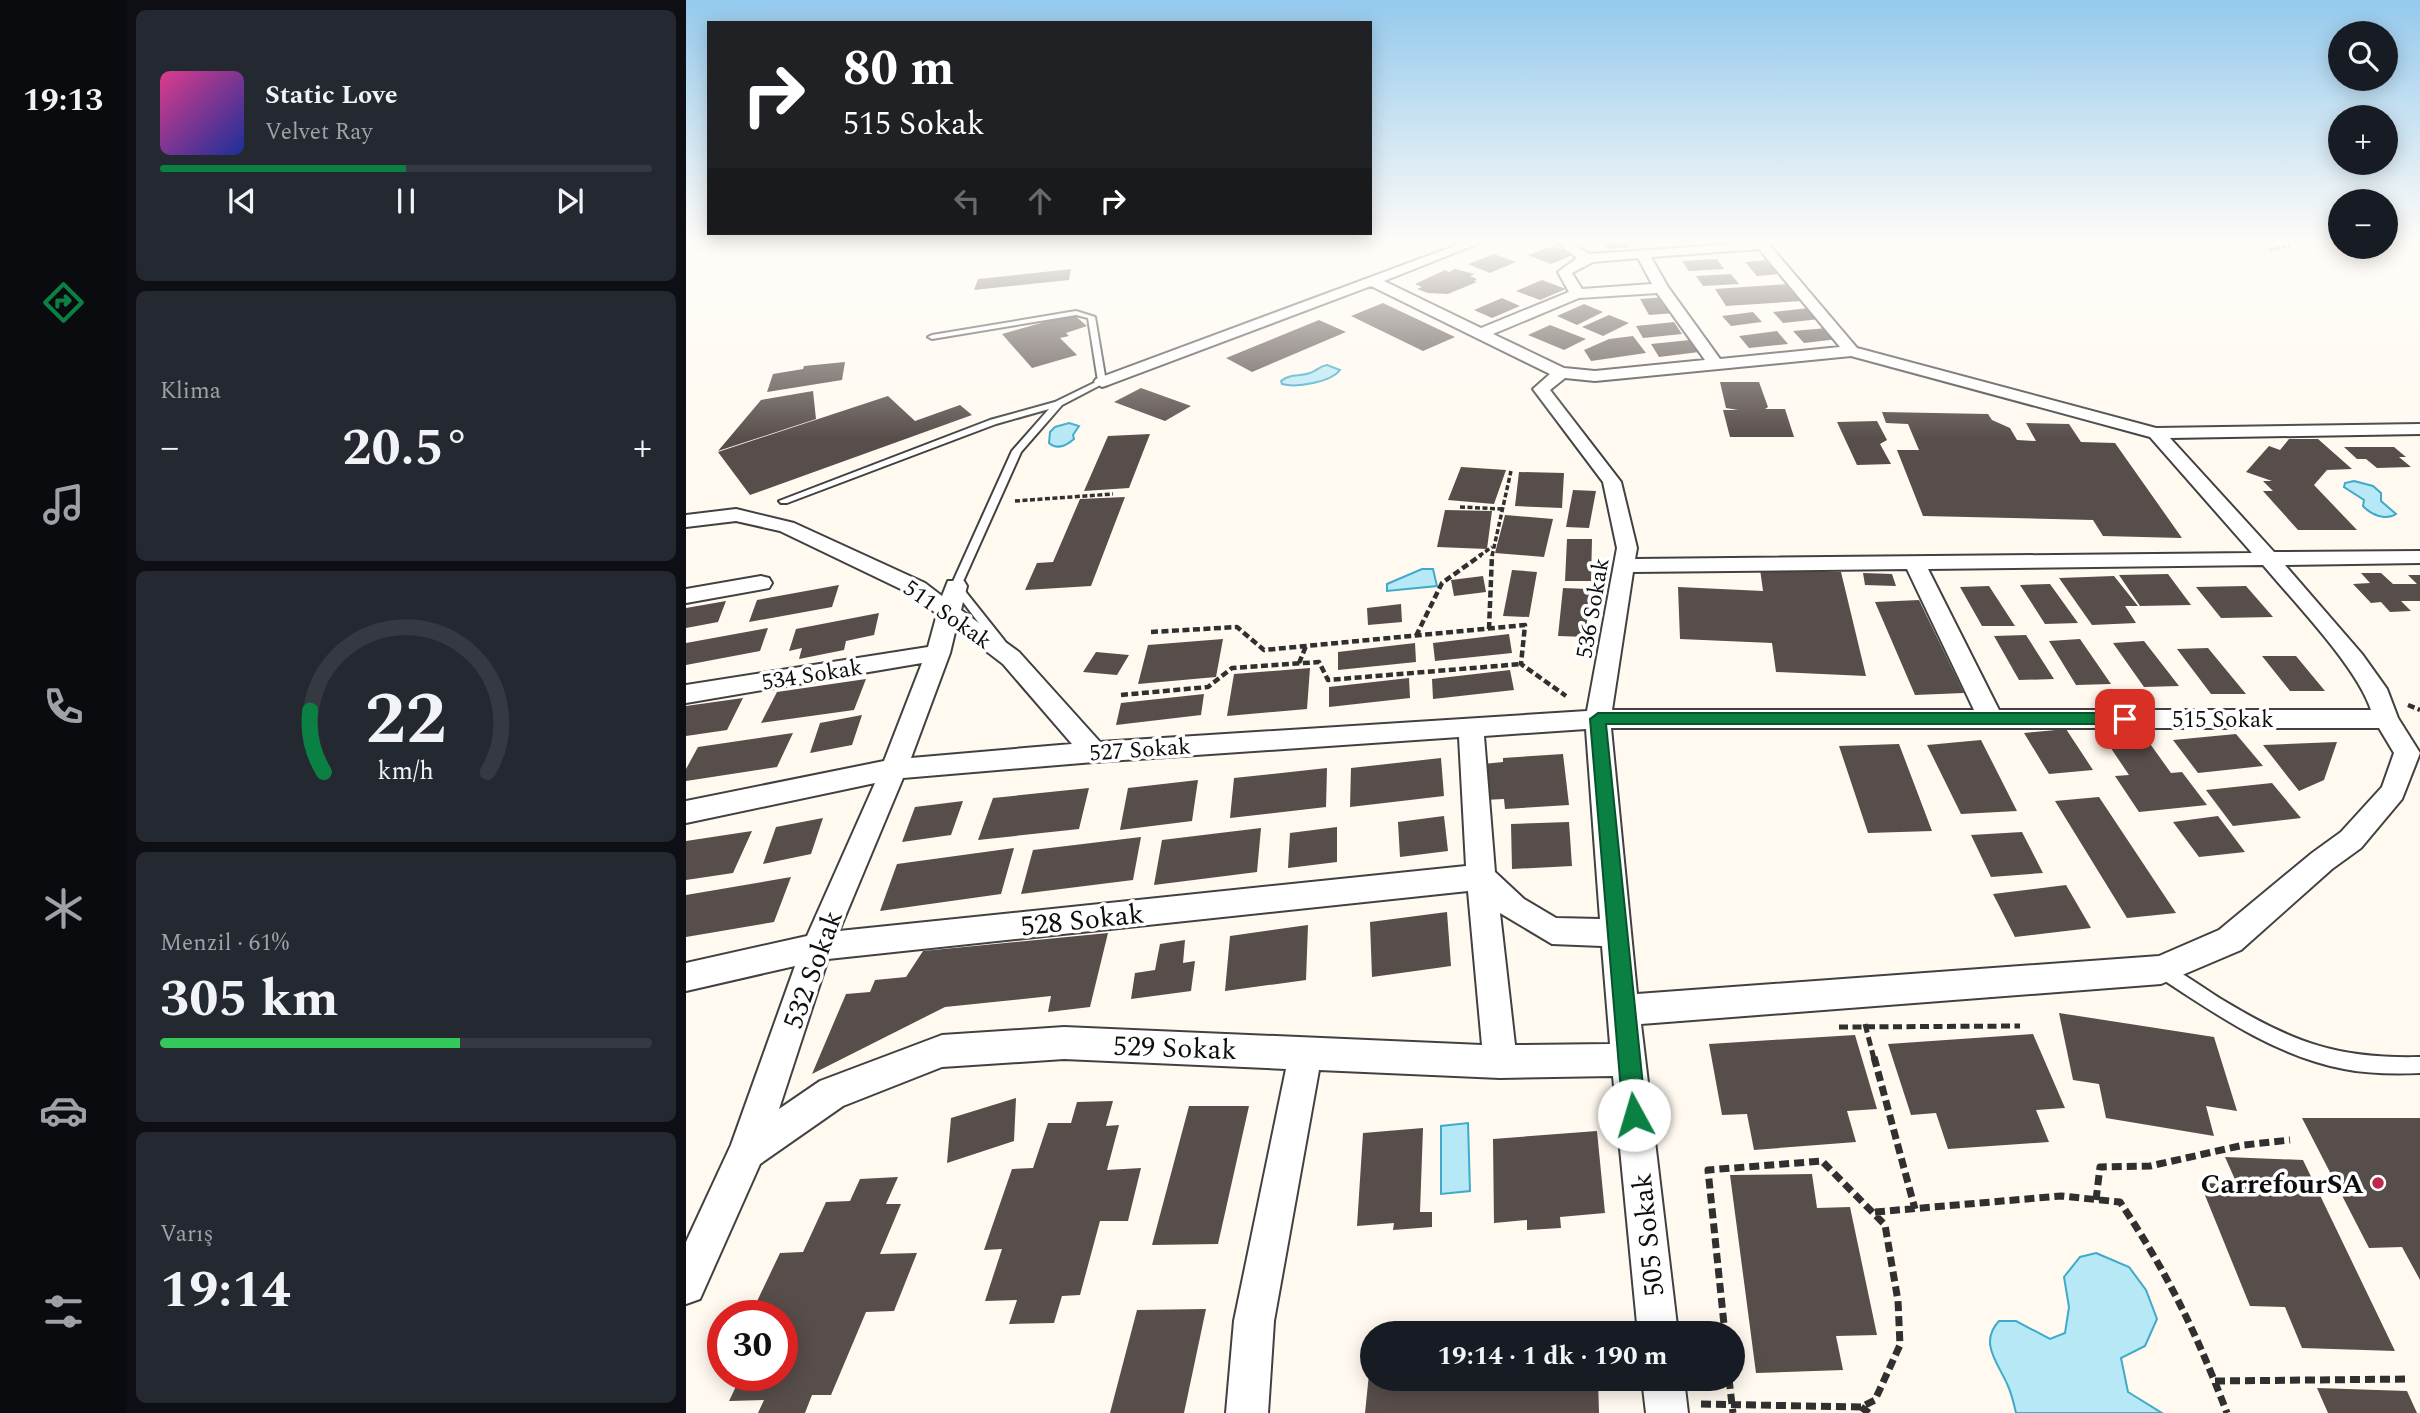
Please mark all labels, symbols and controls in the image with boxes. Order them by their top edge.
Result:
map controls [2328,21,2398,259]
button: search [2328,21,2398,91]
text: 80 m [843,32,954,107]
icon: right [728,49,819,140]
text: Static Love [265,75,398,115]
text: 19:13 [23,76,103,125]
text: 515 Sokak [843,100,985,149]
button: + [2328,105,2398,175]
text: Velvet Ray [265,115,372,150]
icon: previous [223,182,261,220]
icon: pause [387,182,425,220]
icon: next [551,182,589,220]
icon: left [948,182,986,220]
icon: ahead [1021,182,1059,220]
icon: right [1094,182,1132,220]
button: − [2328,189,2398,259]
icon: directions [39,278,88,327]
text: Klima [160,374,221,409]
text: 20.5° [342,409,470,488]
text: − [160,419,179,477]
text: + [633,419,652,477]
icon: music [39,480,88,529]
street label: 536 Sokak [1567,555,1620,661]
street label: 511 Sokak [895,572,999,659]
street label: 534 Sokak [759,650,865,701]
text: 22 [365,666,447,777]
icon: phone [39,682,88,731]
pin [2095,689,2155,749]
icon: arrive [2106,700,2144,738]
street label: 515 Sokak [2172,703,2274,738]
street label: 527 Sokak [1088,729,1192,772]
text: km/h [378,753,434,791]
icon: climate [39,884,88,933]
street label: 528 Sokak [1018,893,1146,948]
street label: 532 Sokak [772,904,855,1035]
text: Menzil · 61% [160,926,289,961]
text: 305 km [160,960,339,1039]
street label: 529 Sokak [1112,1025,1238,1072]
position arrow [1597,1078,1671,1152]
icon: car [39,1086,88,1135]
place label: CarrefourSA [2201,1163,2364,1206]
street label: 505 Sokak [1621,1171,1676,1299]
marker: CarrefourSA [2370,1175,2386,1191]
text: Varış [160,1217,213,1252]
text: 19:14 [160,1251,291,1330]
icon: filters [39,1287,88,1336]
speed limit sign: 30 [707,1300,798,1391]
text: 19:14 · 1 dk · 190 m [1438,1336,1667,1376]

